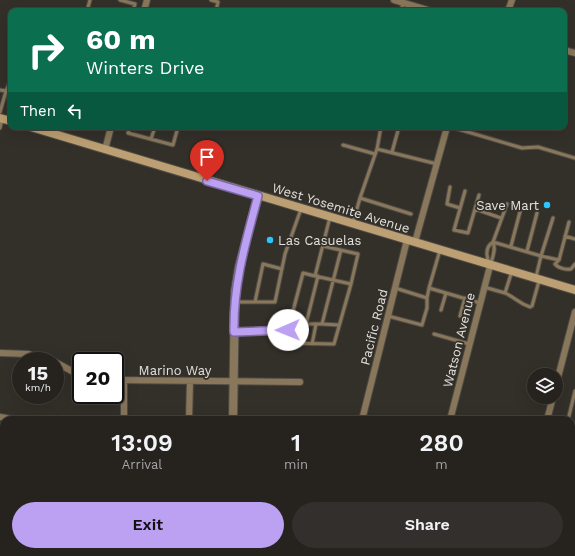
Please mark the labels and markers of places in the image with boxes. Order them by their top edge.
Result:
pin [190,140,224,181]
place label: Save Mart [476,198,540,213]
marker: Save Mart [542,200,552,210]
place label: Las Casuelas [278,233,361,248]
marker: Las Casuelas [265,235,275,245]

